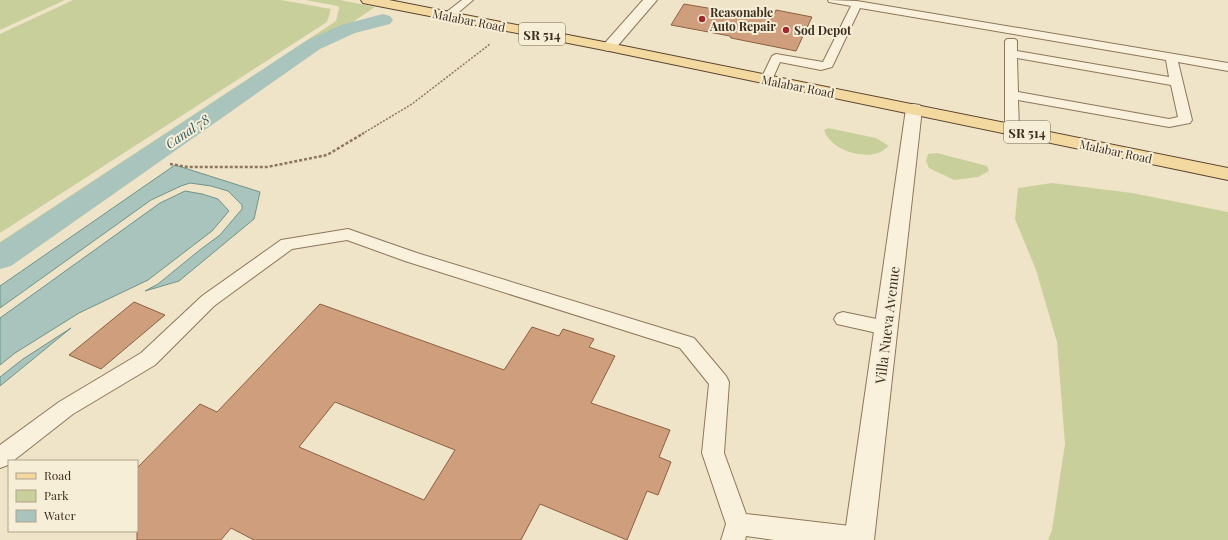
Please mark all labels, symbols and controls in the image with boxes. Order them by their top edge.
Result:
place label: Reasonable Auto Repair [709,4,776,34]
street label: Malabar Road [431,5,507,35]
marker: Reasonable Auto Repair [697,14,707,24]
place label: Sod Depot [794,22,852,38]
road number: SR 514 [519,23,565,45]
marker: Sod Depot [781,25,791,35]
street label: Malabar Road [760,71,836,101]
water label: Canal 78 [162,110,212,152]
road number: SR 514 [1004,121,1050,143]
street label: Malabar Road [1078,135,1154,167]
street label: Villa Nueva Avenue [870,265,904,386]
legend [8,460,138,532]
text: Road [44,467,71,483]
text: Park [44,487,69,503]
text: Water [43,507,77,523]

